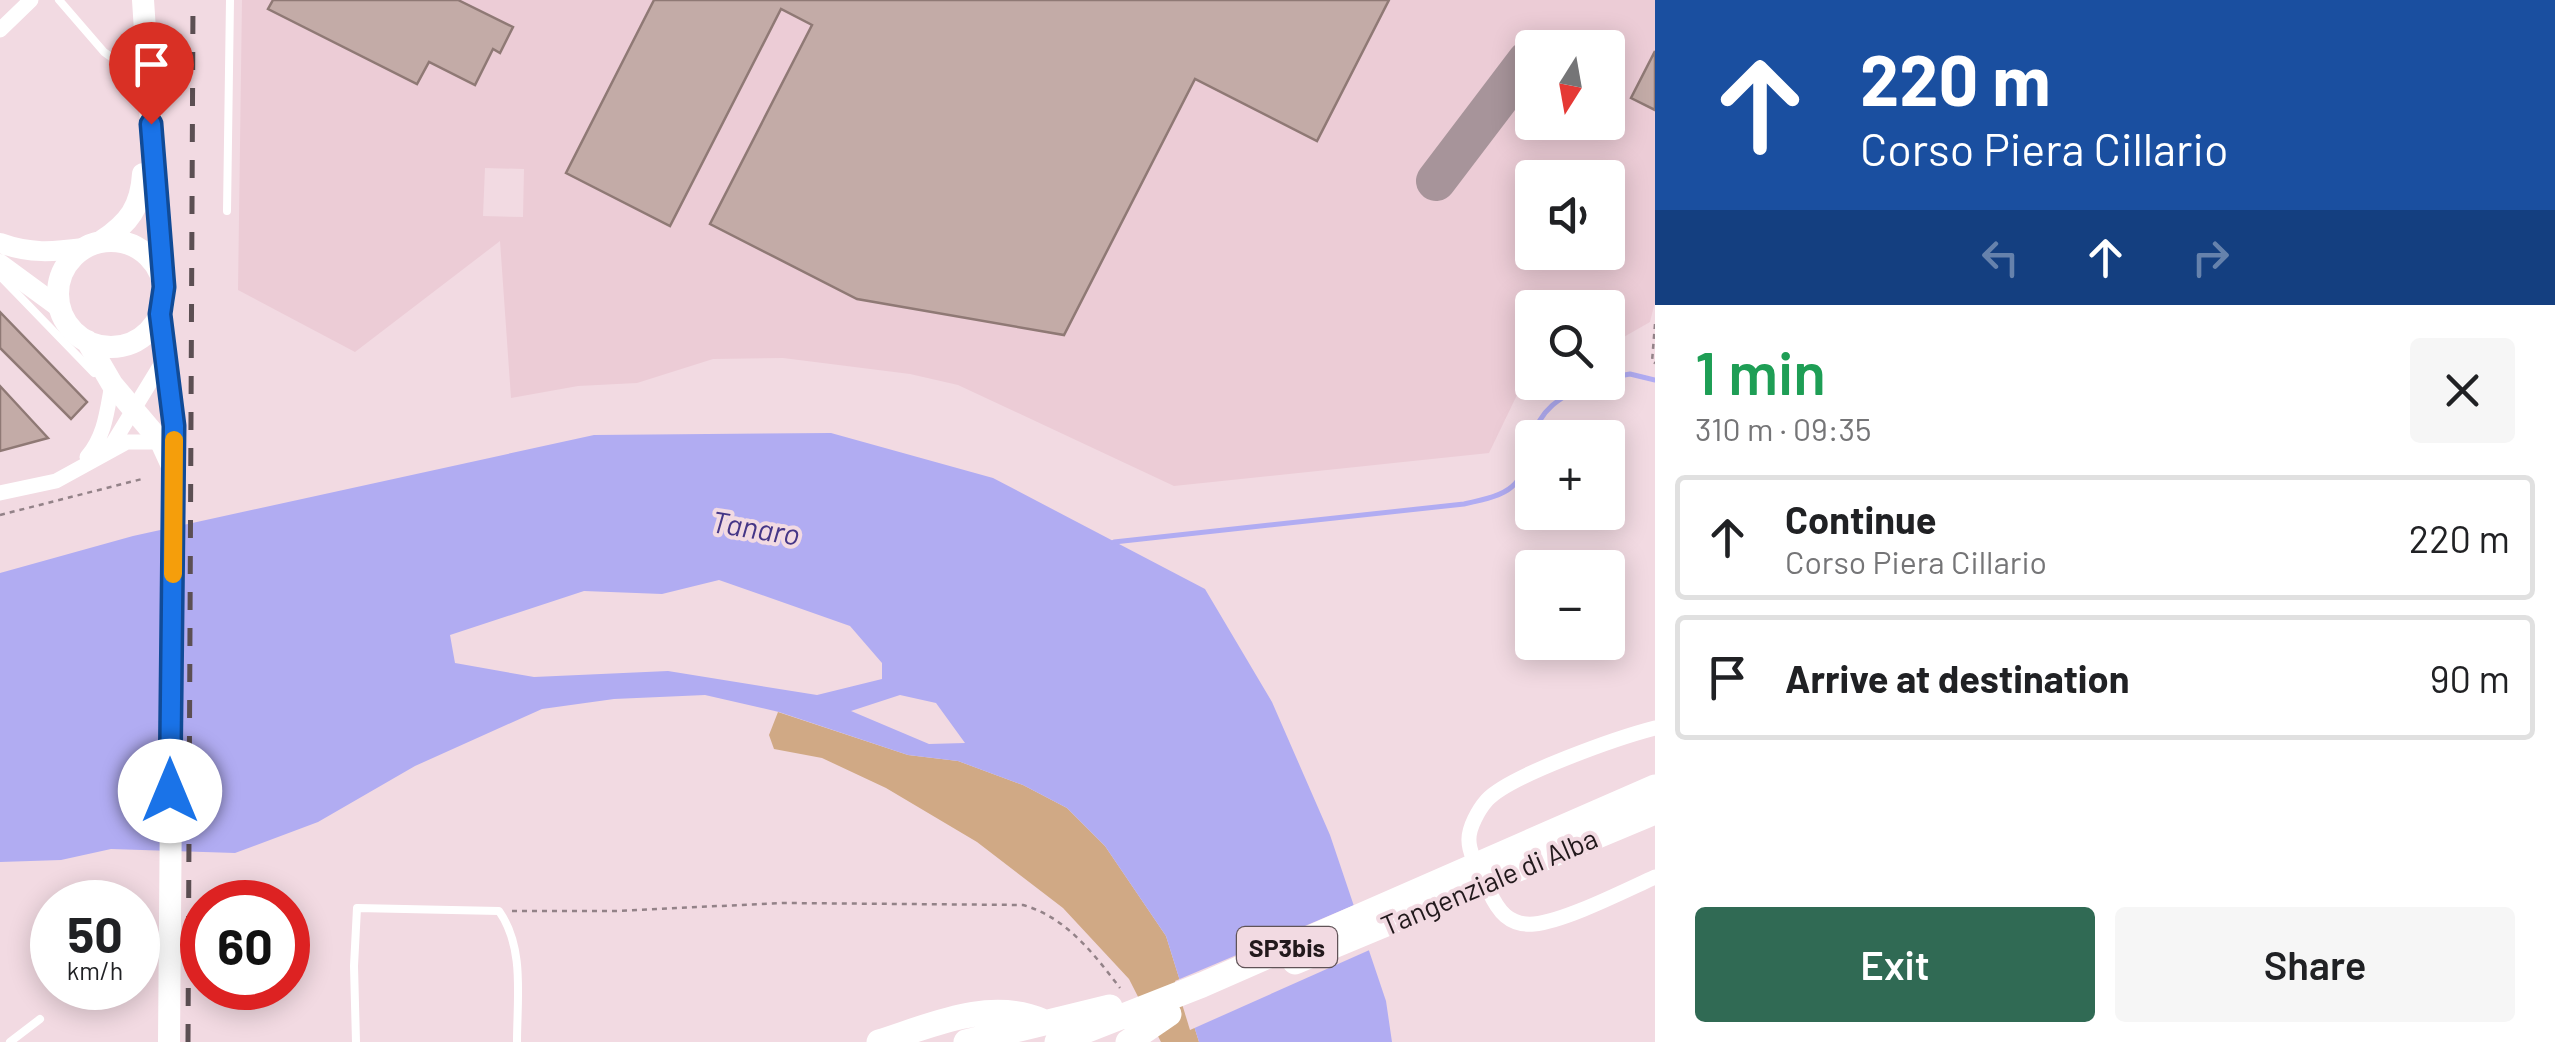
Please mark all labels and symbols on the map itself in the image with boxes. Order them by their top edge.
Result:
pin [109,22,194,125]
north arrow [1515,30,1625,140]
water label: Tanaro [709,502,803,552]
position arrow [118,739,222,843]
street label: Tangenziale di Alba [1376,820,1602,942]
speed limit sign: 60 [180,880,310,1010]
road number: SP3bis [1237,927,1337,967]

